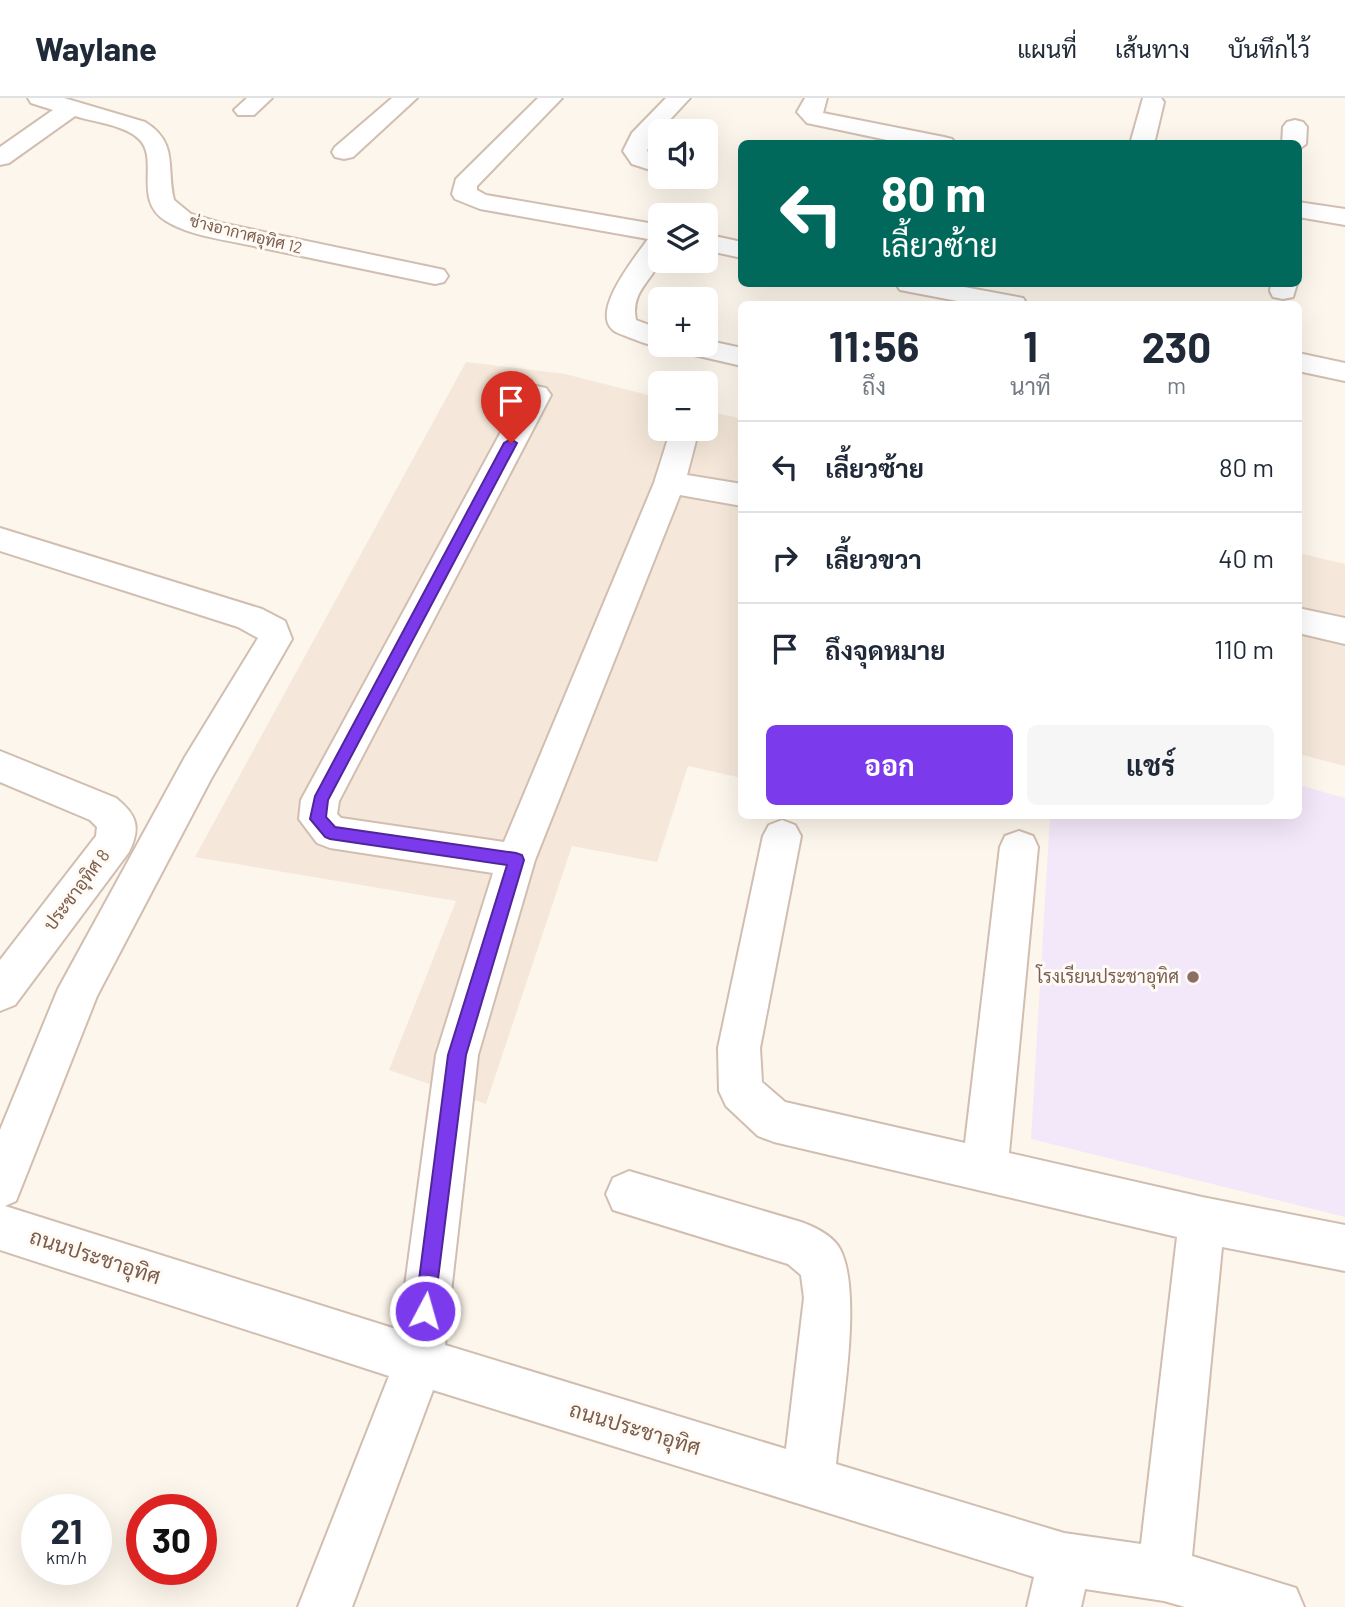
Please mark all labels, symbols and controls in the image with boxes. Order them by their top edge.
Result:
text: Waylane [35,28,157,68]
text: แผนที่ [1017,34,1077,63]
text: เส้นทาง [1115,34,1190,63]
text: บันทึกไว้ [1228,34,1310,63]
map controls [648,119,718,441]
button: sound [648,119,718,189]
text: 80 m [881,163,986,222]
icon: left [766,168,857,259]
button: layers [648,203,718,273]
street label: ช่างอากาศอุทิศ 12 [187,210,304,260]
text: เลี้ยวซ้าย [881,225,998,263]
button: + [648,287,718,357]
text: 11:56 [829,320,919,370]
text: 1 [1023,320,1038,370]
text: 230 [1142,321,1211,371]
pin [481,371,541,443]
button: − [648,371,718,441]
text: m [1167,371,1186,399]
text: ถึง [862,372,886,400]
text: นาที [1010,372,1051,400]
icon: arrive [492,382,530,420]
icon: left [766,448,804,486]
text: 80 m [1219,451,1274,482]
text: เลี้ยวซ้าย [825,452,924,483]
icon: right [766,539,804,577]
text: 40 m [1218,542,1274,573]
text: เลี้ยวขวา [825,543,922,574]
icon: arrive [766,630,804,668]
text: 110 m [1214,633,1274,664]
text: ถึงจุดหมาย [825,634,946,665]
button: ออก [766,725,1013,805]
button: แชร์ [1027,725,1274,805]
street label: ประชาอุทิศ 8 [39,844,115,936]
place label: โรงเรียนประชาอุทิศ [1035,964,1179,989]
marker: โรงเรียนประชาอุทิศ [1185,969,1201,985]
street label: ถนนประชาอุทิศ [26,1223,164,1291]
position arrow [388,1274,462,1348]
street label: ถนนประชาอุทิศ [566,1396,704,1462]
speed limit sign: 30 [126,1494,217,1585]
text: 21 [51,1509,82,1551]
text: km/h [46,1546,87,1568]

